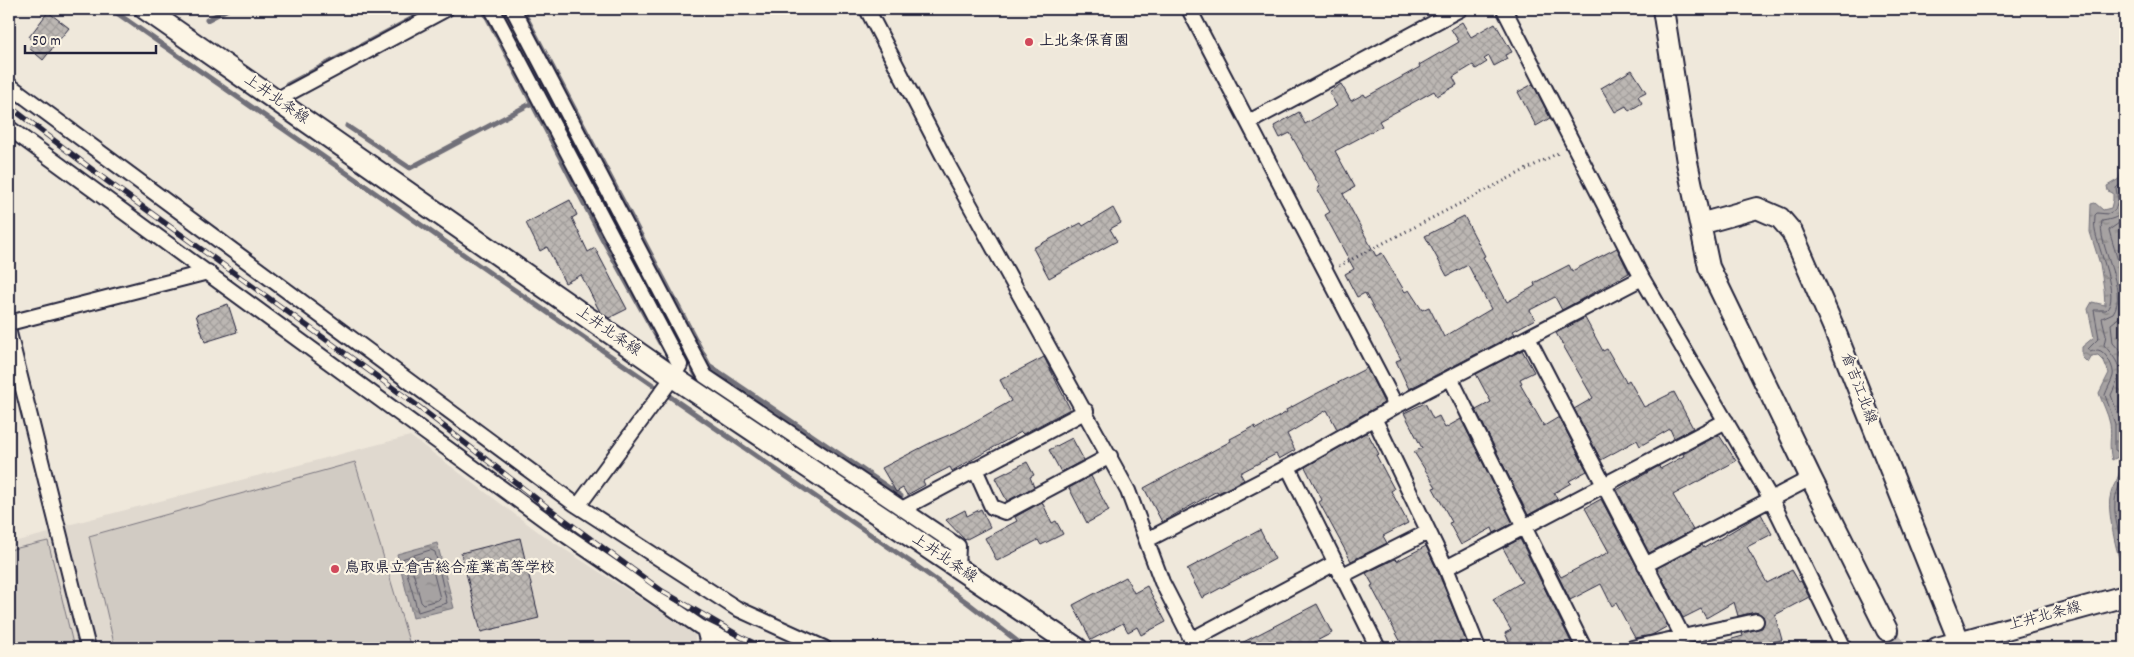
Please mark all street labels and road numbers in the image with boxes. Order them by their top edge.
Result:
street label: 上井北条線 [239,69,313,131]
street label: 上井北条線 [571,301,645,363]
street label: 倉吉江北線 [1834,350,1882,428]
street label: 上井北条線 [907,529,981,589]
street label: 上井北条線 [2006,597,2084,637]

